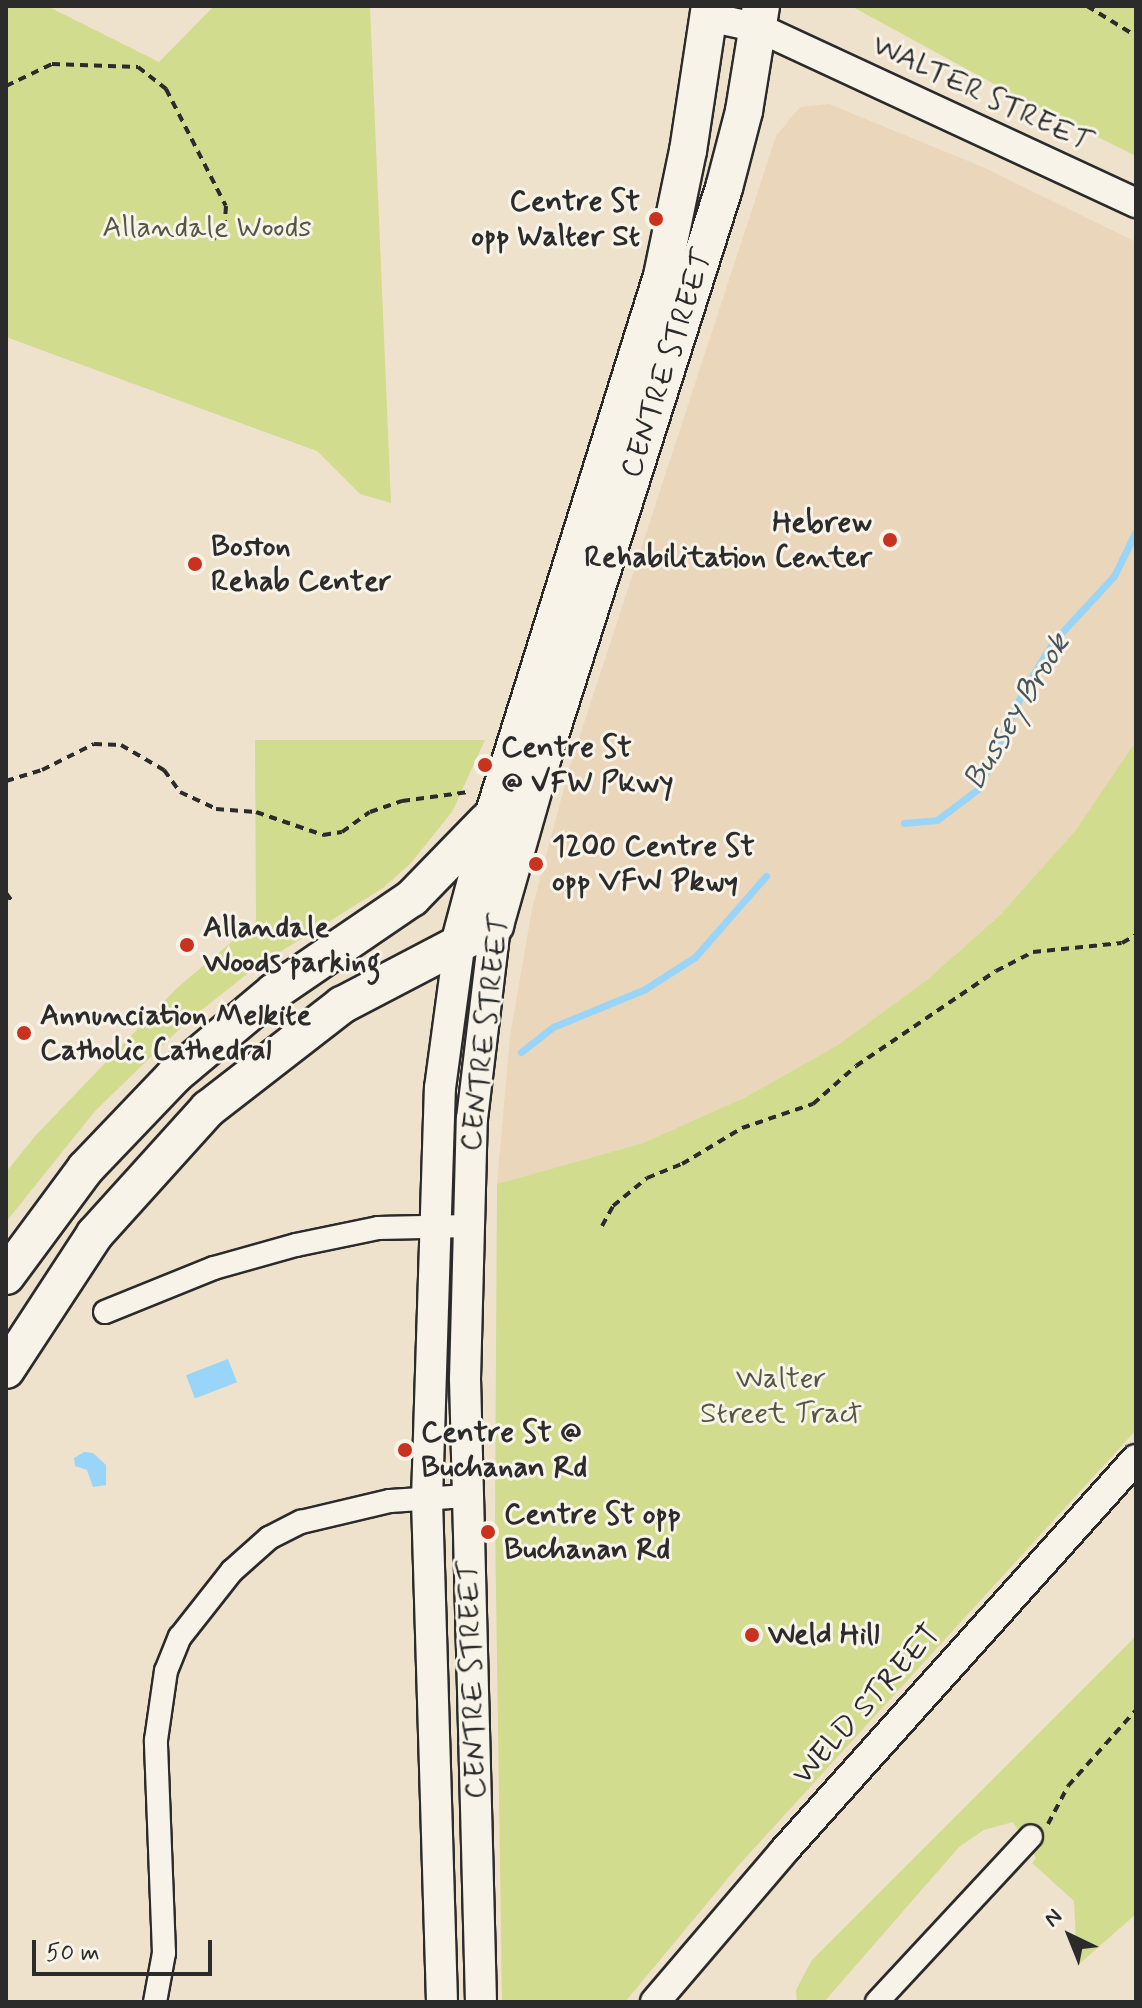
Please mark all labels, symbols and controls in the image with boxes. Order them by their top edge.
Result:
street label: WALTER STREET [866,27,1098,161]
place label: Centre St opp Walter St [468,184,640,254]
park label: Allandale Woods [101,210,313,246]
marker: Centre St opp Walter St [647,210,665,228]
street label: CENTRE STREET [614,245,722,483]
place label: Hebrew Rehabilitation Center [589,505,872,576]
place label: Boston Rehab Center [211,529,391,600]
marker: Hebrew Rehabilitation Center [879,529,901,551]
marker: Boston Rehab Center [186,555,204,573]
water label: Bussey Brook [955,627,1079,797]
place label: Centre St @ VFW Pkwy [501,730,673,800]
marker: Centre St @ VFW Pkwy [476,756,494,774]
place label: 1200 Centre St opp VFW Pkwy [552,829,753,900]
marker: 1200 Centre St opp VFW Pkwy [527,855,545,873]
place label: Allandale Woods parking [203,910,380,980]
street label: CENTRE STREET [454,912,518,1154]
marker: Allandale Woods parking [178,936,196,954]
place label: Annunciation Melkite Catholic Cathedral [40,998,317,1068]
marker: Annunciation Melkite Catholic Cathedral [15,1024,33,1042]
park label: Walter Street Tract [702,1361,860,1432]
place label: Centre St @ Buchanan Rd [421,1415,586,1486]
marker: Centre St @ Buchanan Rd [396,1441,414,1459]
place label: Centre St opp Buchanan Rd [504,1497,679,1568]
marker: Centre St opp Buchanan Rd [479,1523,497,1541]
street label: CENTRE STREET [451,1560,495,1800]
place label: Weld Hill [768,1617,880,1653]
street label: WELD STREET [785,1617,949,1793]
marker: Weld Hill [743,1626,761,1644]
north arrow [1030,1896,1110,1976]
text: N [1039,1903,1069,1934]
scale bar [36,1924,216,1974]
text: 50 m [46,1938,100,1969]

